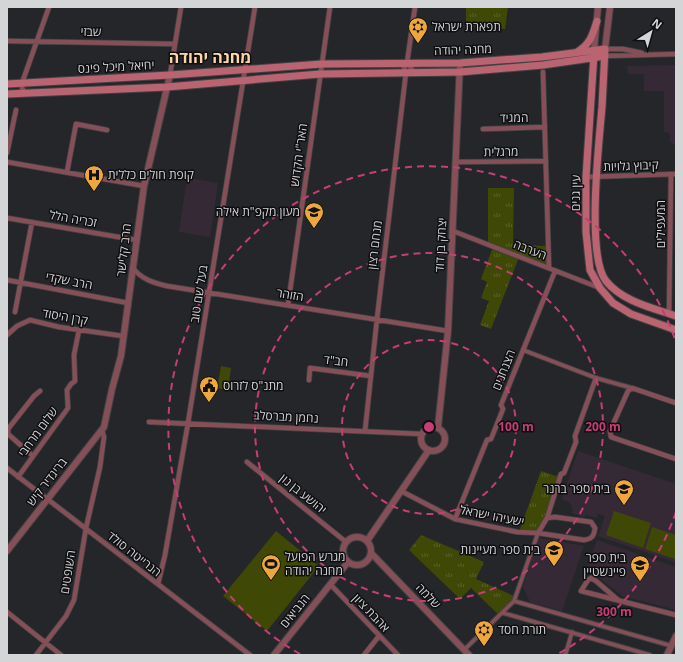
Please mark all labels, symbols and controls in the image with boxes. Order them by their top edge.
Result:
north arrow [631,12,671,52]
text: N [649,15,665,32]
synagogue icon: תפארת ישראל [407,16,429,44]
place label: תפארת ישראל [432,18,501,35]
street label: שבזי [80,23,102,40]
street label: מחנה יהודה [434,40,492,59]
district label: מחנה יהודה [169,46,251,68]
street label: יחיאל מיכל פינס [77,56,155,77]
street label: המגיד [499,109,529,126]
street label: האר"י הקדוש [286,122,311,188]
street label: מרגלית [484,143,518,160]
street label: קיבוץ גלויות [603,156,659,175]
hospital icon: קופת חולים כללית [83,164,105,192]
place label: קופת חולים כללית [108,166,194,183]
street label: עין גנים [567,175,584,211]
street label: המעפילים [652,200,669,248]
school or university icon: מעון מקפ"ת אילה [303,201,325,229]
place label: מעון מקפ"ת אילה [216,203,300,220]
street label: זכריה הלל [48,206,98,231]
street label: יצחק בן דוד [431,217,450,273]
street label: מנחם רצון [363,219,386,271]
street label: הרב קלישר [112,222,135,277]
street label: הערבה [511,235,549,264]
street label: בעל שם טוב [186,263,212,324]
street label: הרב שקדי [44,268,94,293]
street label: הזוהר [275,284,305,305]
street label: קרן היסוד [41,304,89,329]
street label: הצנחנים [488,347,519,393]
street label: חב"ד [323,351,349,370]
public building icon: מתנ"ס לזרוס [198,375,220,403]
place label: מתנ"ס לזרוס [223,377,284,394]
street label: שלום מרחבי [14,403,62,460]
street label: נחמן מברסלב [253,406,319,427]
text: 100 m [498,418,534,435]
text: 200 m [585,418,621,435]
centre of rings [422,420,436,434]
street label: בריגדיר קיש [22,454,71,509]
street label: יהושע בן נון [276,469,330,518]
school or university icon: בית ספר ברנר [613,478,635,506]
place label: בית ספר ברנר [543,480,611,497]
street label: ישעיהו ישראל [458,501,526,530]
street label: הנרייטה סולד [104,527,165,580]
school or university icon: בית ספר מעיינות [543,539,565,567]
place label: בית ספר מעיינות [461,541,541,558]
place label: מגרש הפועל מחנה יהודה [285,548,346,579]
street label: השופטים [56,549,79,595]
place label: בית ספר פיינשטיין [583,549,627,580]
sports icon: מגרש הפועל מחנה יהודה [260,553,282,581]
school or university icon: בית ספר פיינשטיין [629,554,651,582]
street label: שלמה [412,579,445,612]
street label: הנביאים [276,590,314,631]
street label: אהבת ציון [349,590,394,636]
text: 300 m [596,603,632,620]
synagogue icon: תורת חסד [473,619,495,647]
place label: תורת חסד [498,621,546,638]

